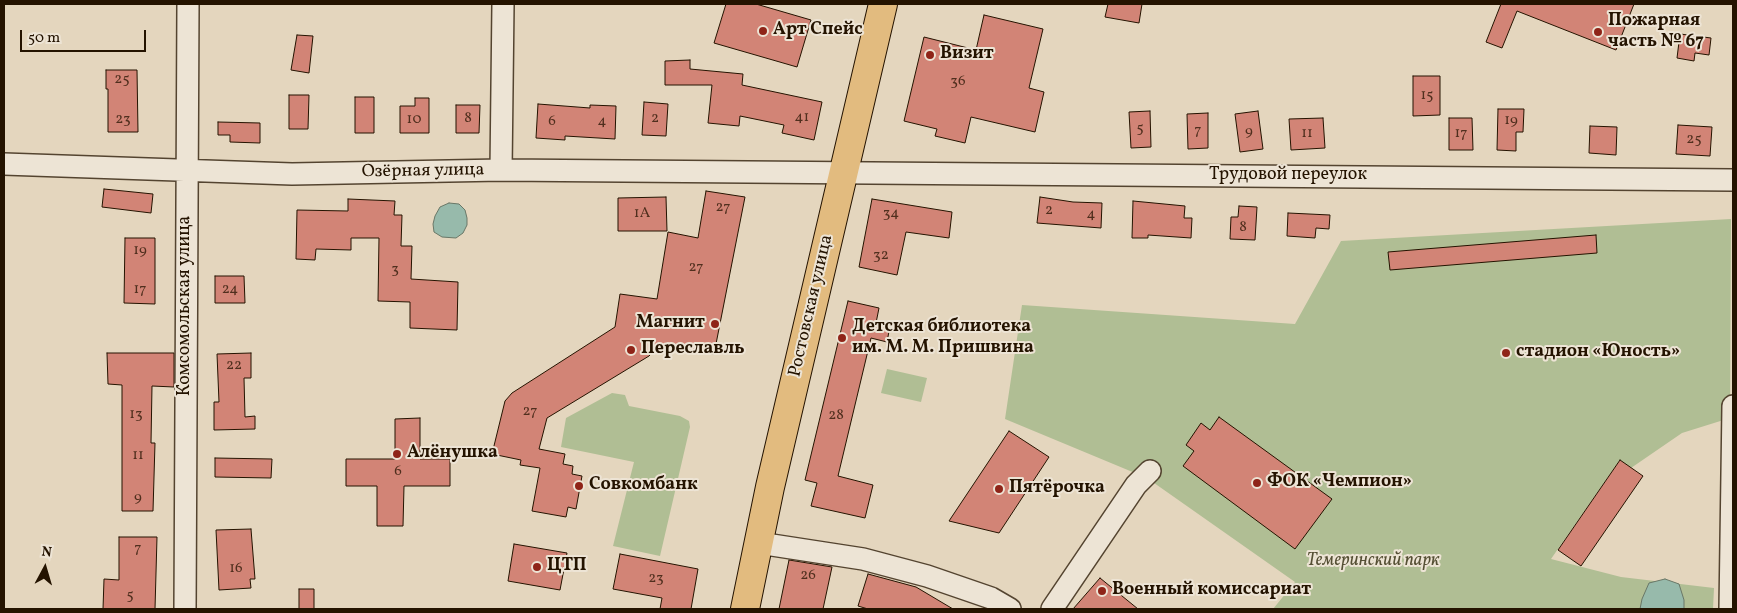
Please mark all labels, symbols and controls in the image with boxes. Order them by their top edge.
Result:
place label: Пожарная часть № 67 [1608,11,1704,54]
scale bar [22,20,149,52]
place label: Арт Спейс [773,20,863,42]
marker: Арт Спейс [757,25,769,37]
marker: Пожарная часть № 67 [1592,26,1604,38]
text: 50 m [28,28,60,49]
place label: Визит [940,44,994,66]
marker: Визит [924,49,936,61]
house number: 25 [114,71,130,89]
house number: 36 [950,73,966,91]
house number: 15 [1420,87,1434,105]
house number: 41 [795,109,809,127]
house number: 8 [464,110,472,128]
house number: 2 [651,110,659,128]
house number: 23 [115,111,131,129]
house number: 10 [407,111,421,129]
house number: 19 [1504,112,1518,130]
house number: 6 [548,113,556,131]
house number: 4 [598,113,606,131]
house number: 5 [1136,120,1144,138]
house number: 7 [1194,122,1202,140]
house number: 9 [1245,123,1253,141]
house number: 11 [1301,125,1313,143]
house number: 17 [1454,125,1468,143]
house number: 25 [1686,131,1702,149]
street label: Озёрная улица [361,160,485,184]
street label: Трудовой переулок [1209,165,1367,187]
house number: 27 [716,199,730,217]
house number: 2 [1045,202,1053,220]
house number: 1А [634,205,650,223]
house number: 34 [883,205,899,223]
house number: 4 [1087,206,1095,224]
street label: Комсомольская улица [175,216,197,396]
house number: 8 [1239,219,1247,237]
street label: Ростовская улица [785,233,839,379]
house number: 19 [133,242,147,260]
house number: 32 [873,247,889,265]
house number: 27 [689,259,703,277]
house number: 3 [391,261,399,279]
house number: 17 [133,281,147,299]
house number: 24 [222,281,238,299]
place label: Магнит [636,313,705,335]
place label: Детская библиотека им. М. М. Пришвина [852,317,1034,359]
marker: Магнит [709,318,721,330]
marker: Детская библиотека им. М. М. Пришвина [836,332,848,344]
place label: Переславль [641,339,745,361]
place label: стадион «Юность» [1516,342,1680,364]
marker: Переславль [625,344,637,356]
marker: стадион «Юность» [1500,347,1512,359]
house number: 22 [226,357,242,375]
house number: 27 [523,403,537,421]
house number: 13 [129,406,143,424]
house number: 28 [828,407,844,425]
place label: Алёнушка [407,443,498,465]
house number: 11 [132,447,144,465]
marker: Алёнушка [391,448,403,460]
house number: 6 [394,463,402,481]
place label: ФОК «Чемпион» [1267,472,1412,494]
place label: Совкомбанк [589,475,698,497]
marker: ФОК «Чемпион» [1251,477,1263,489]
place label: Пятёрочка [1009,478,1105,500]
marker: Совкомбанк [573,480,585,492]
marker: Пятёрочка [993,483,1005,495]
house number: 9 [134,489,142,507]
house number: 7 [134,540,142,558]
north arrow [20,543,70,593]
text: N [41,543,53,563]
park label: Темеринский парк [1307,551,1439,573]
place label: ЦТП [547,556,587,578]
house number: 16 [229,560,243,578]
marker: ЦТП [531,561,543,573]
house number: 26 [800,567,816,585]
house number: 23 [648,570,664,588]
place label: Военный комиссариат [1112,580,1311,602]
marker: Военный комиссариат [1096,585,1108,597]
house number: 5 [126,587,134,605]

